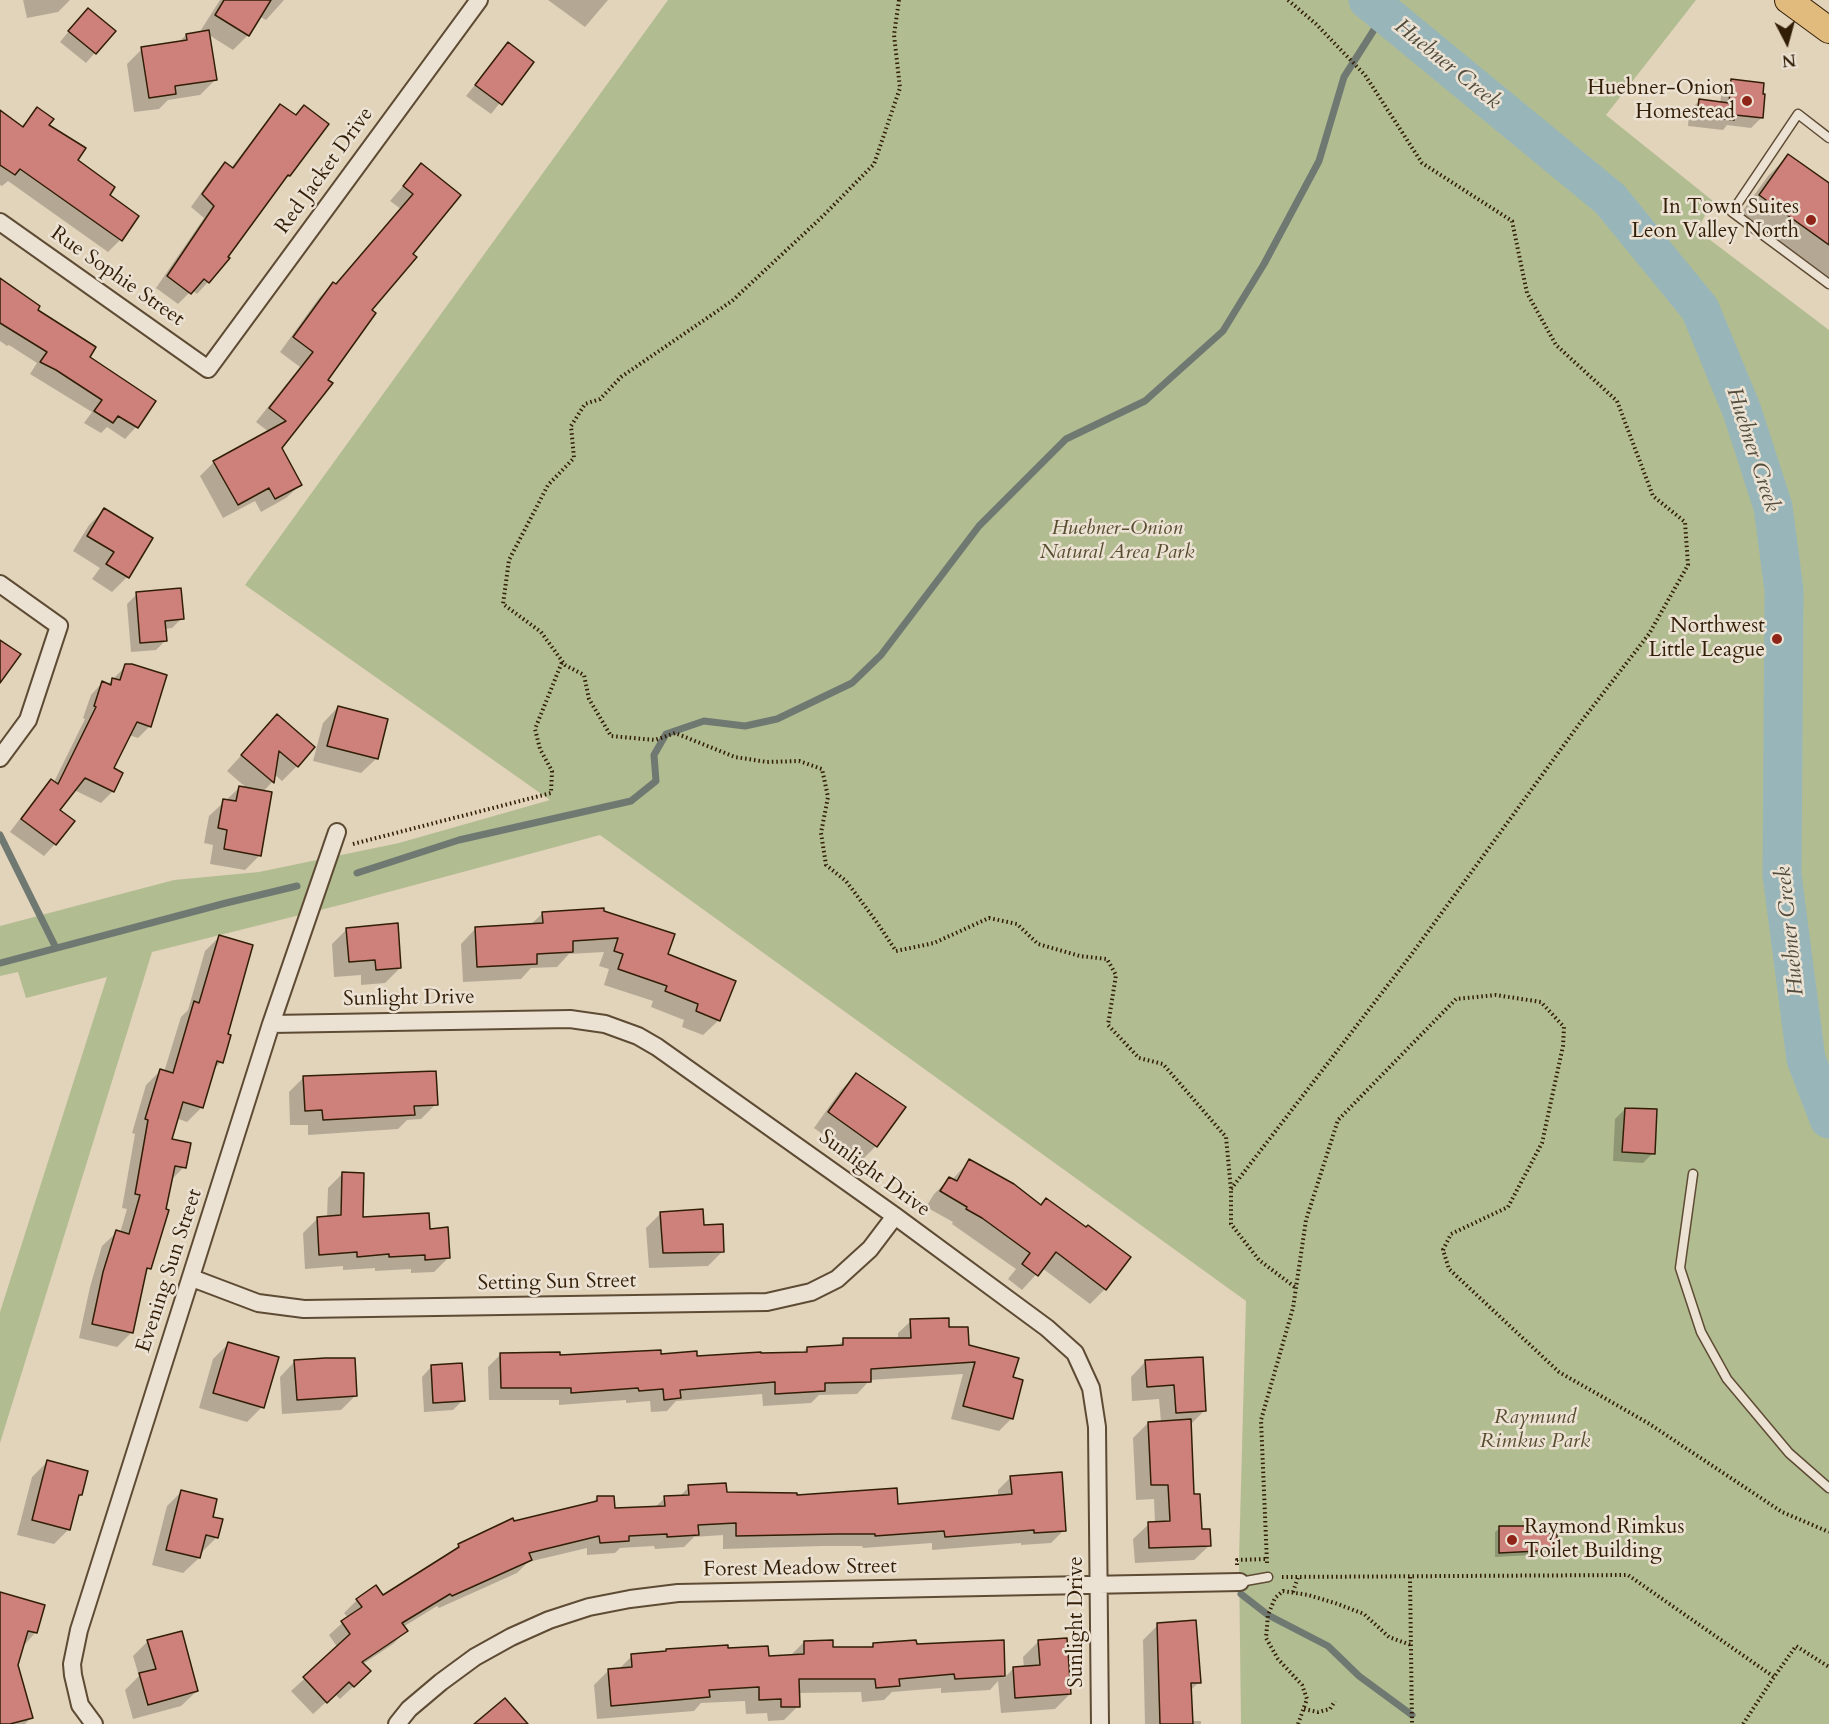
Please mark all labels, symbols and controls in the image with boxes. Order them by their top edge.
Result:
north arrow [1757,12,1817,72]
water label: Huebner Creek [1388,14,1506,116]
text: N [1781,48,1797,72]
place label: Huebner-Onion Homestead [1587,76,1735,126]
marker: Huebner-Onion Homestead [1740,94,1754,108]
street label: Red Jacket Drive [271,103,379,239]
place label: In Town Suites Leon Valley North [1631,195,1799,245]
marker: In Town Suites Leon Valley North [1804,213,1818,227]
street label: Rue Sophie Street [45,222,189,332]
water label: Huebner Creek [1719,384,1785,516]
park label: Huebner-Onion Natural Area Park [1040,516,1194,566]
place label: Northwest Little League [1648,614,1765,664]
marker: Northwest Little League [1770,632,1784,646]
water label: Huebner Creek [1771,865,1811,997]
street label: Sunlight Drive [343,985,475,1013]
street label: Sunlight Drive [813,1125,935,1223]
street label: Evening Sun Street [132,1186,208,1356]
street label: Setting Sun Street [477,1269,637,1297]
park label: Raymund Rimkus Park [1480,1405,1590,1455]
place label: Raymond Rimkus Toilet Building [1524,1515,1685,1565]
marker: Raymond Rimkus Toilet Building [1505,1533,1519,1547]
street label: Forest Meadow Street [703,1555,897,1583]
street label: Sunlight Drive [1064,1556,1090,1688]

